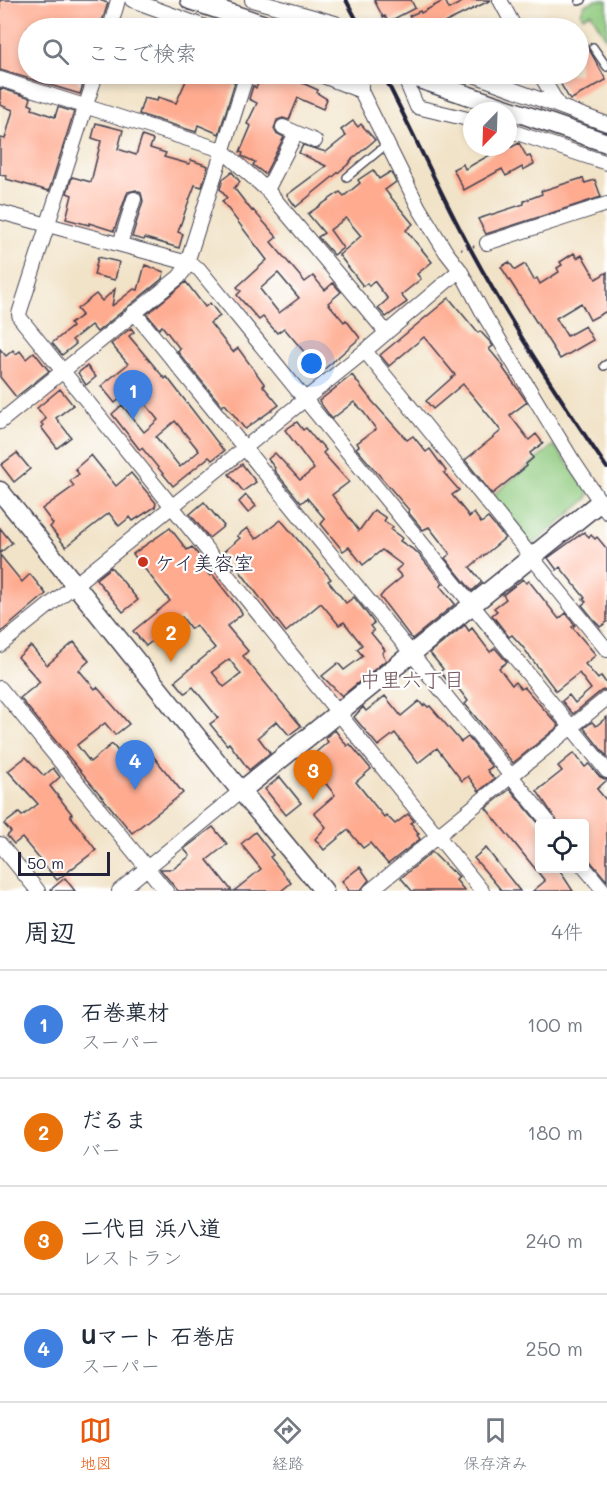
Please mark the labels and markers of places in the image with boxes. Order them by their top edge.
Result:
pin: 1 [114,370,152,420]
place label: ケイ美容室 [155,549,254,575]
marker: ケイ美容室 [136,555,150,569]
pin: 2 [152,612,190,662]
pin: 4 [116,740,154,790]
pin: 3 [294,750,332,800]

